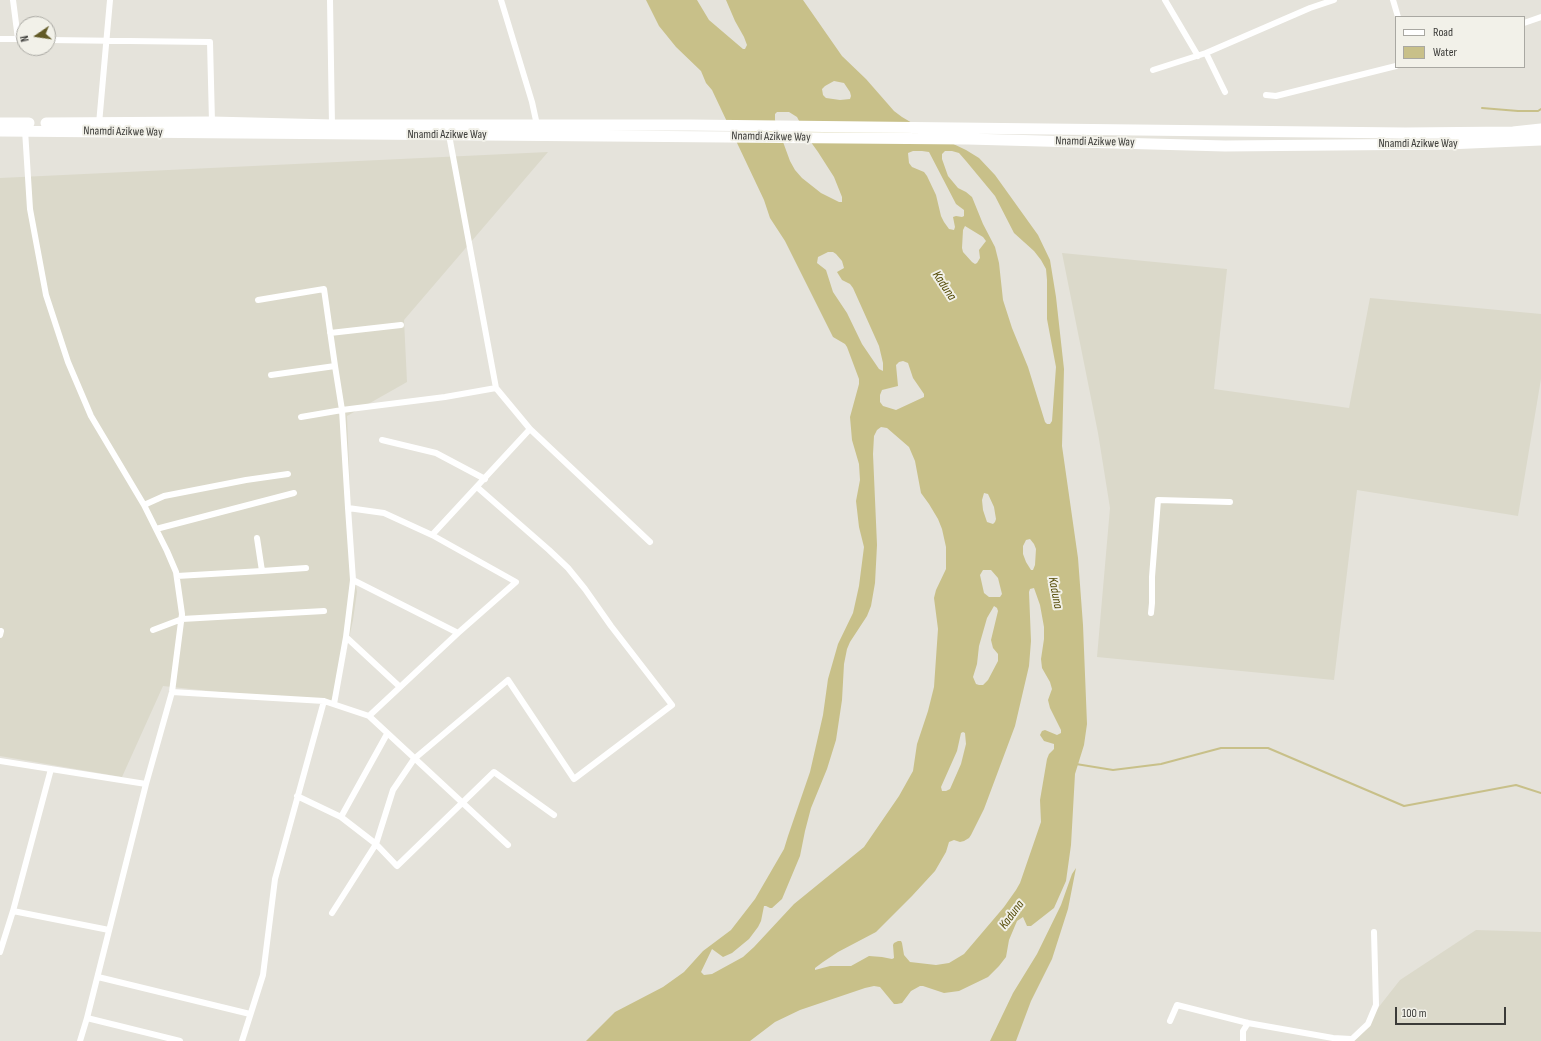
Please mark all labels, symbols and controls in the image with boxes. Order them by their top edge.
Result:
north arrow [16,16,56,56]
legend [1395,16,1525,68]
text: Road [1433,25,1453,40]
text: N [18,34,32,43]
text: Water [1433,45,1457,60]
street label: Nnamdi Azikwe Way [83,124,163,140]
street label: Nnamdi Azikwe Way [407,128,487,142]
street label: Nnamdi Azikwe Way [731,129,811,145]
street label: Nnamdi Azikwe Way [1055,134,1135,150]
street label: Nnamdi Azikwe Way [1378,137,1458,151]
water label: Kaduna [929,268,959,304]
water label: Kaduna [1044,576,1066,610]
water label: Kaduna [996,897,1028,933]
scale bar [1397,999,1508,1025]
text: 100 m [1402,1006,1427,1021]

